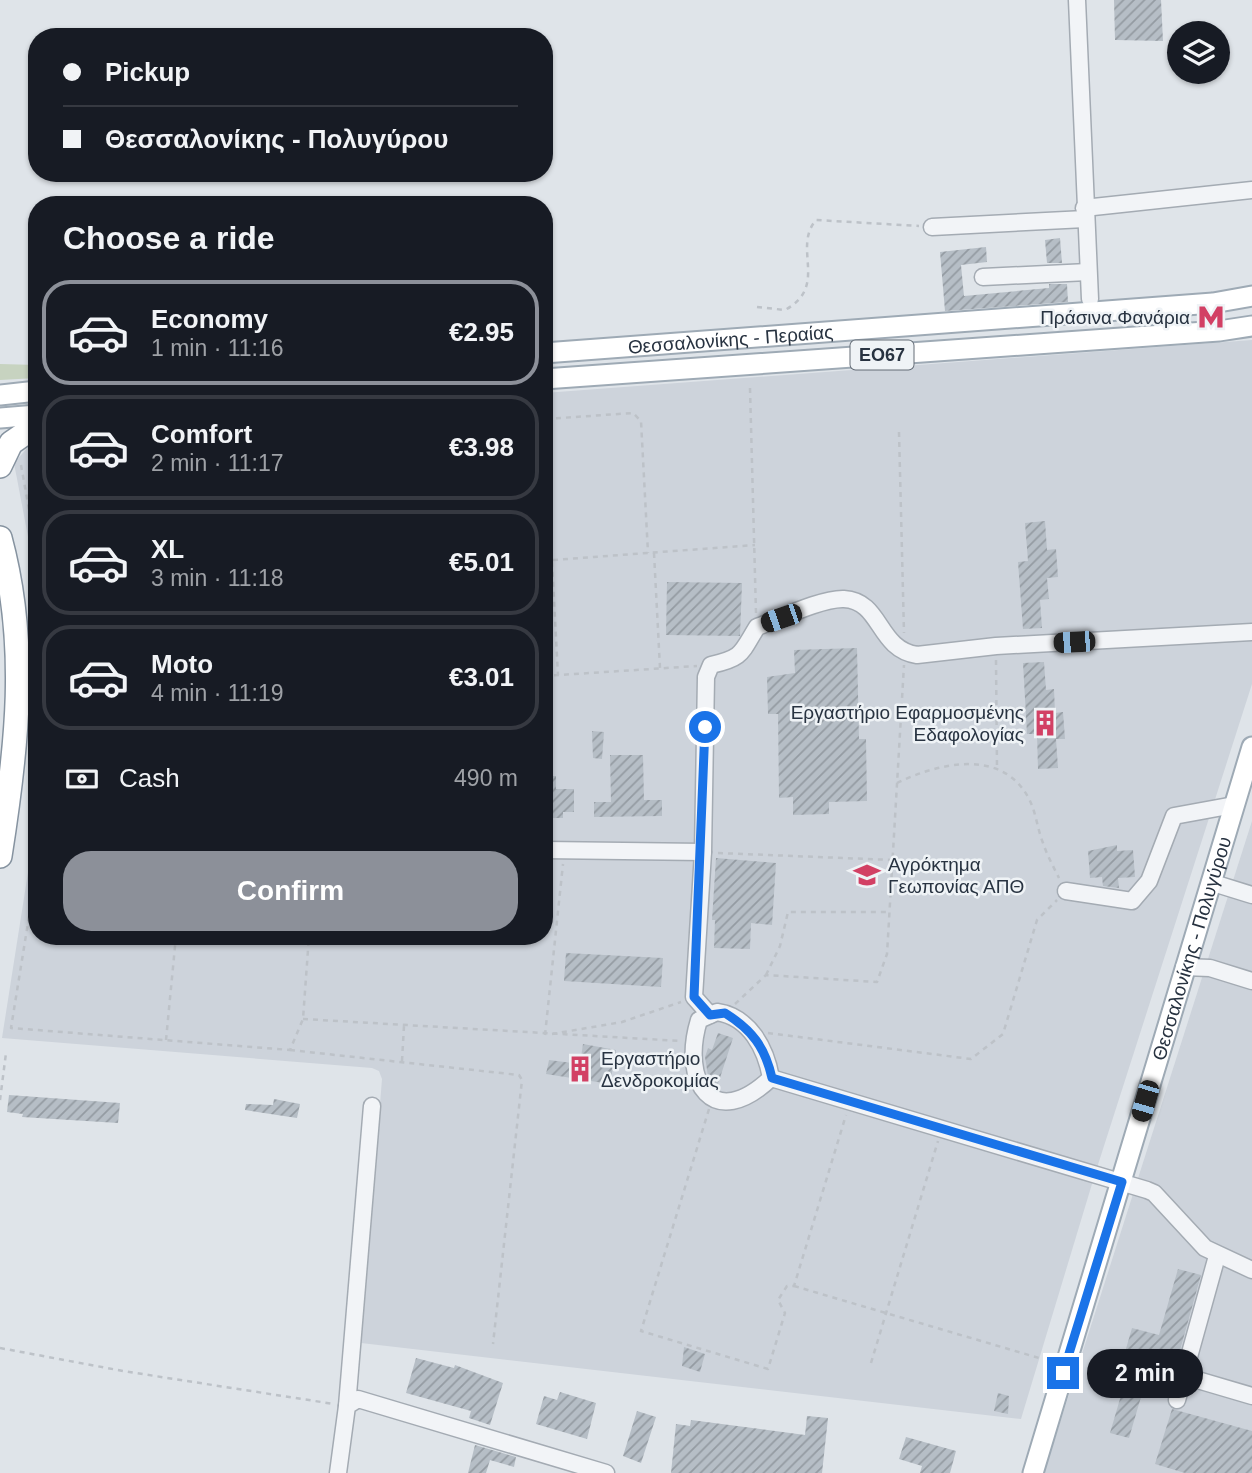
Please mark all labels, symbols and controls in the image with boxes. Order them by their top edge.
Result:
map controls [1167,21,1230,84]
button: layers [1167,21,1230,84]
text: Pickup [105,57,190,87]
text: Θεσσαλονίκης - Πολυγύρου [105,124,448,154]
text: Choose a ride [63,220,275,256]
icon: car [67,301,130,364]
metro station icon: Πράσινα Φανάρια [1196,302,1226,332]
text: Economy [151,304,268,334]
place label: Πράσινα Φανάρια [1040,307,1190,328]
text: €2.95 [449,317,514,347]
street label: Θεσσαλονίκης - Περαίας [627,321,834,358]
text: 1 min · 11:16 [151,335,284,361]
road number: ΕΟ67 [850,340,914,370]
icon: car [67,416,130,479]
text: Comfort [151,419,252,449]
text: €3.98 [449,432,514,462]
text: 2 min · 11:17 [151,450,284,476]
icon: car [67,531,130,594]
text: XL [151,534,184,564]
text: €5.01 [449,547,514,577]
text: 3 min · 11:18 [151,565,284,591]
car [758,601,805,635]
car [1053,630,1096,654]
icon: car [67,646,130,709]
text: Moto [151,649,213,679]
text: €3.01 [449,662,514,692]
text: 4 min · 11:19 [151,680,284,706]
place label: Εργαστήριο Εφαρμοσμένης Εδαφολογίας [791,702,1024,745]
building icon: Εργαστήριο Εφαρμοσμένης Εδαφολογίας [1030,708,1060,738]
route start [689,711,721,743]
icon: cash [63,760,101,798]
text: Cash [119,763,180,793]
text: 490 m [454,765,518,791]
street label: Θεσσαλονίκης - Πολυγύρου [1148,834,1235,1063]
button: Confirm [63,851,518,931]
place label: Αγρόκτημα Γεωπονίας ΑΠΘ [888,854,1024,897]
school or university icon: Αγρόκτημα Γεωπονίας ΑΠΘ [852,860,882,890]
place label: Εργαστήριο Δενδροκομίας [601,1048,719,1091]
building icon: Εργαστήριο Δενδροκομίας [565,1054,595,1084]
car [1130,1078,1161,1124]
callout: 2 min [1088,1348,1203,1398]
route end [1047,1357,1079,1389]
text: 2 min [1115,1360,1175,1386]

